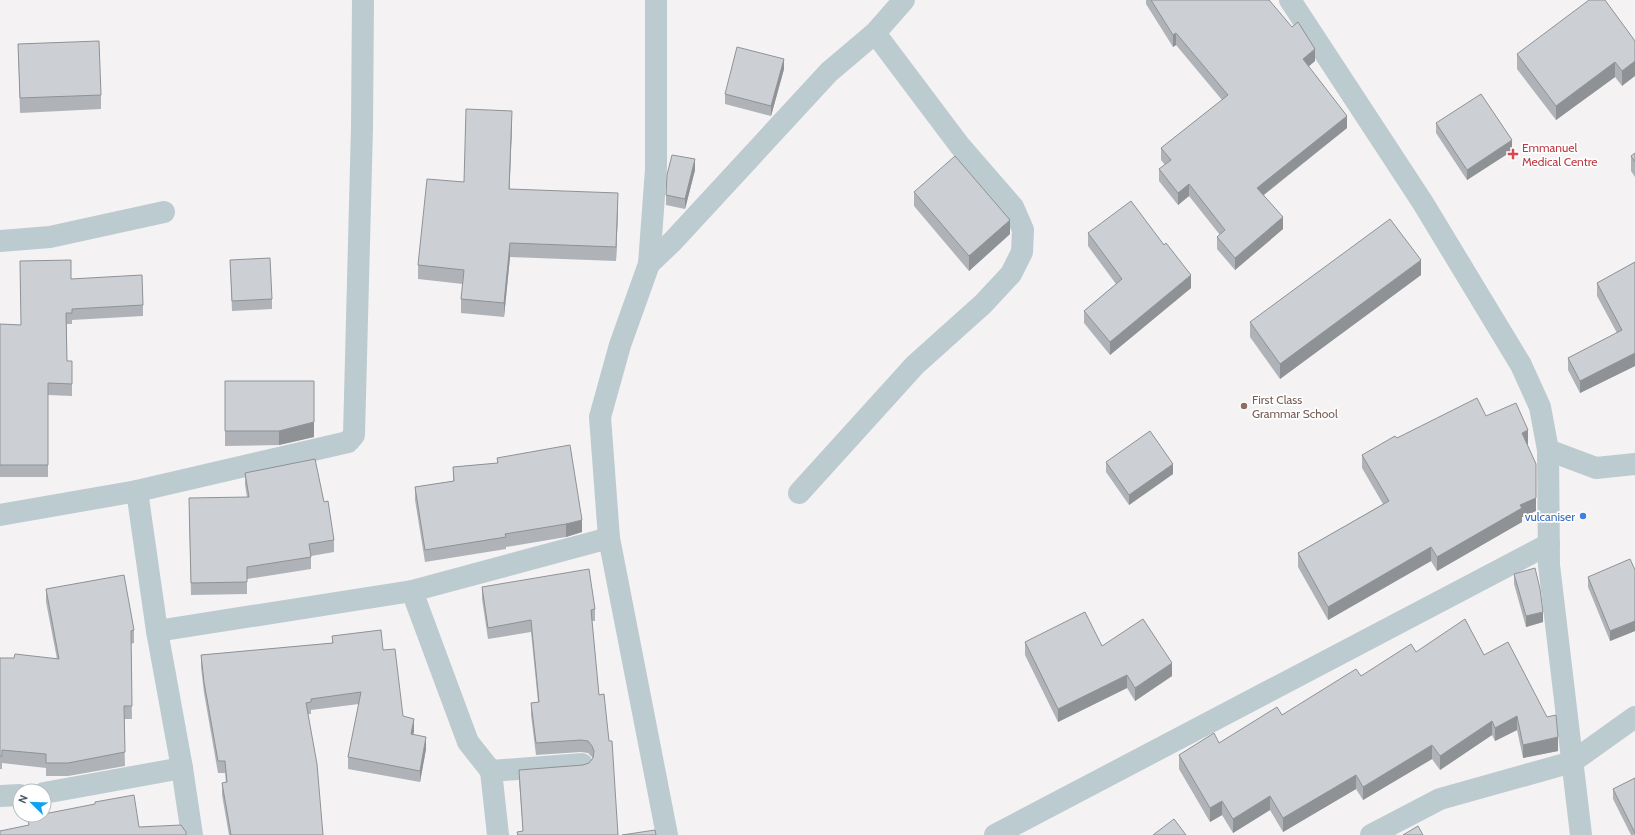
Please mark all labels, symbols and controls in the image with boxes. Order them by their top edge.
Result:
place label: Emmanuel Medical Centre [1522,140,1598,169]
marker: Emmanuel Medical Centre [1507,148,1519,160]
place label: First Class Grammar School [1252,392,1338,421]
marker: First Class Grammar School [1239,401,1249,411]
place label: vulcaniser [1525,509,1575,524]
marker: vulcaniser [1578,511,1588,521]
north arrow [12,783,52,823]
text: N [15,793,31,805]

